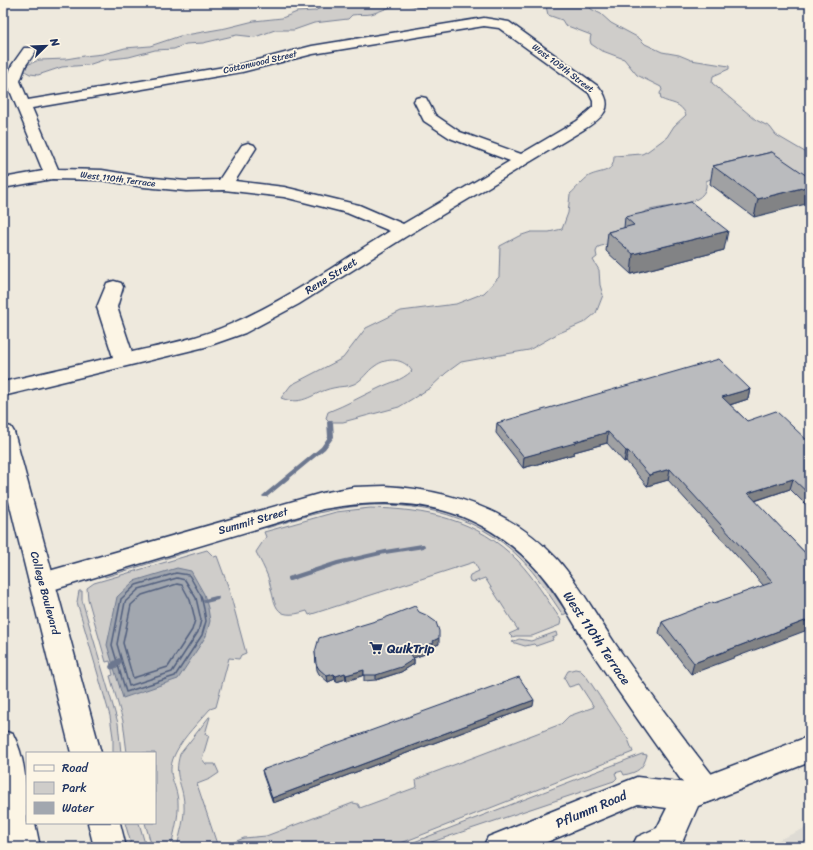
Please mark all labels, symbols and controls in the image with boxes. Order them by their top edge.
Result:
north arrow [26,26,66,66]
text: N [44,34,65,50]
street label: West 109th Street [529,39,597,97]
street label: Cottonwood Street [222,46,299,78]
street label: West 110th Terrace [79,166,157,192]
street label: Rene Street [301,252,361,300]
street label: Summit Street [216,502,291,540]
street label: College Boulevard [25,549,66,638]
street label: West 110th Terrace [557,586,637,690]
place label: QuikTrip [386,637,435,660]
supermarket icon: QuikTrip [368,640,384,656]
legend [26,752,156,824]
text: Road [62,757,89,779]
text: Park [62,777,87,799]
street label: Pflumm Road [552,783,631,834]
text: Water [62,797,95,819]

